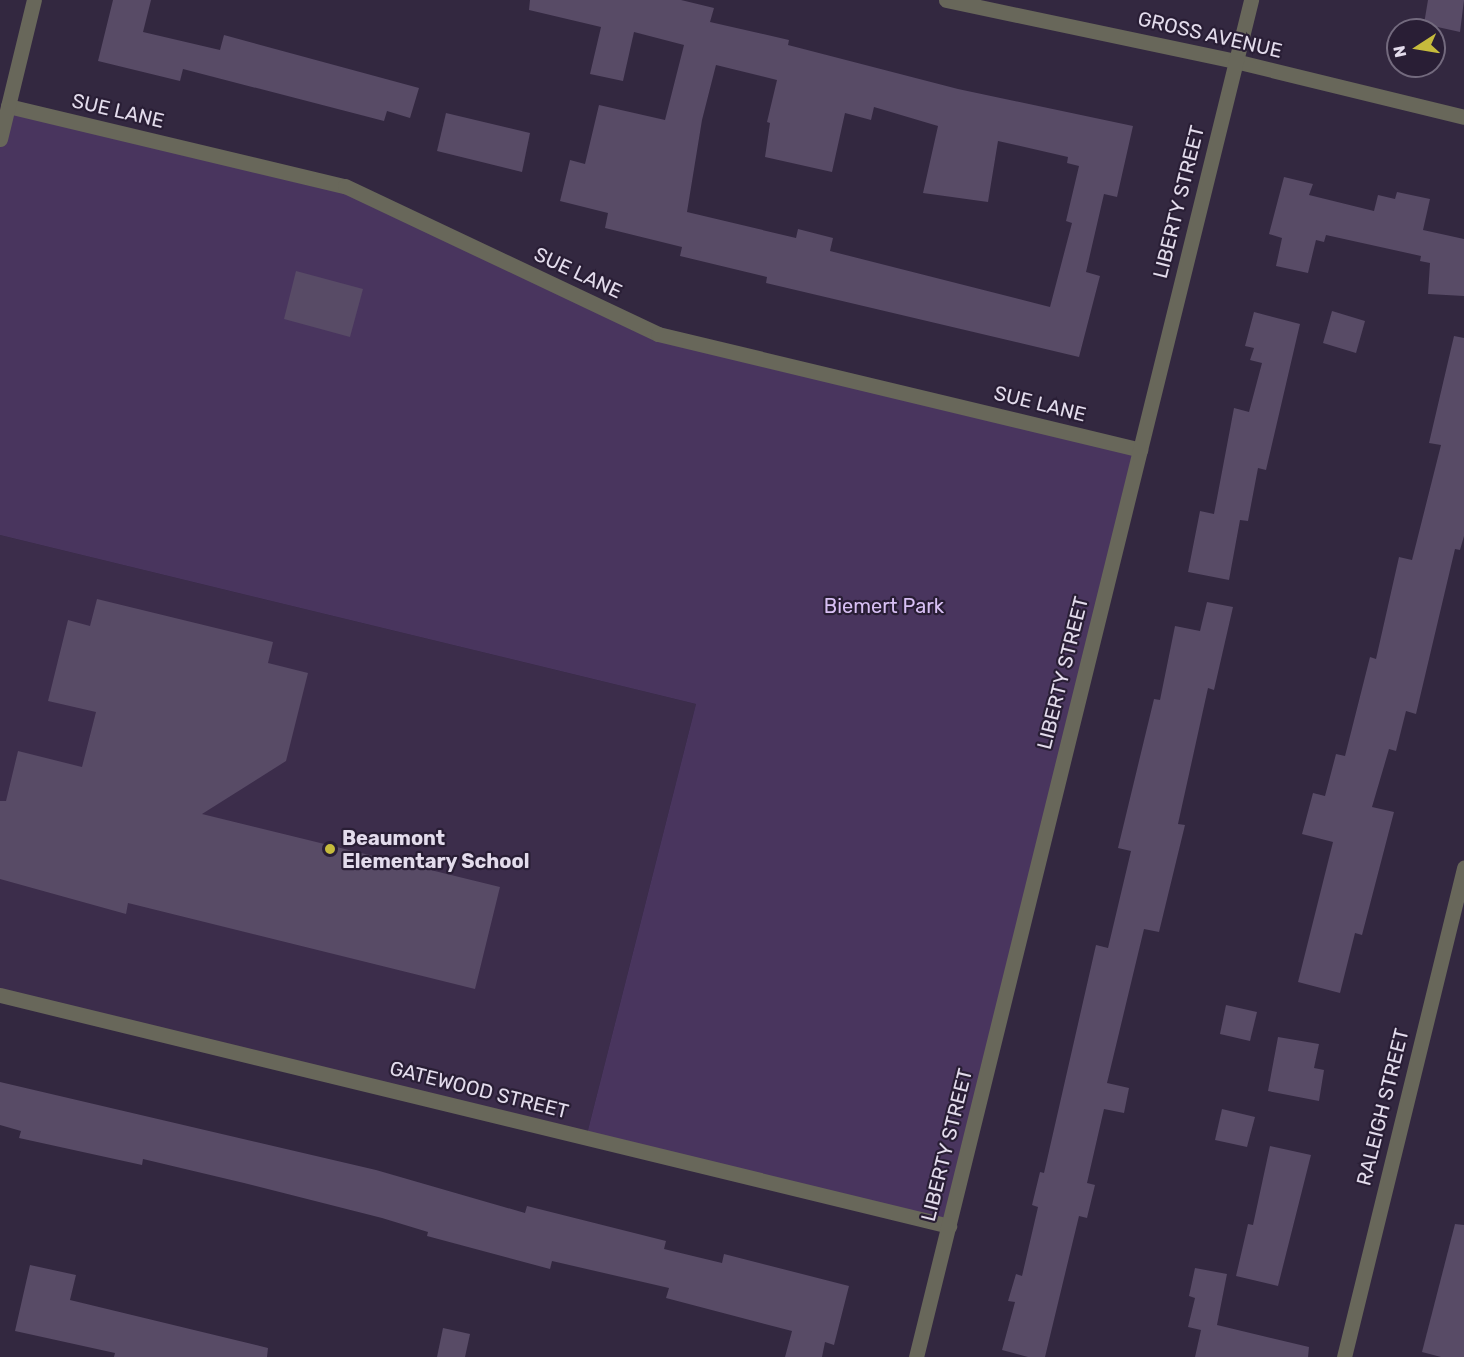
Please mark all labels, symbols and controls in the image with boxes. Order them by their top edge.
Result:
street label: GROSS AVENUE [1135,7,1285,63]
north arrow [1386,18,1446,78]
text: N [1389,44,1410,59]
street label: SUE LANE [69,89,167,133]
street label: LIBERTY STREET [1148,123,1210,281]
street label: SUE LANE [530,242,626,304]
street label: SUE LANE [991,381,1089,427]
park label: Biemert Park [824,594,944,618]
street label: LIBERTY STREET [1032,594,1094,752]
place label: Beaumont Elementary School [342,826,530,873]
marker: Beaumont Elementary School [323,842,337,856]
street label: RALEIGH STREET [1352,1026,1414,1188]
street label: GATEWOOD STREET [387,1056,571,1124]
street label: LIBERTY STREET [916,1066,978,1224]

